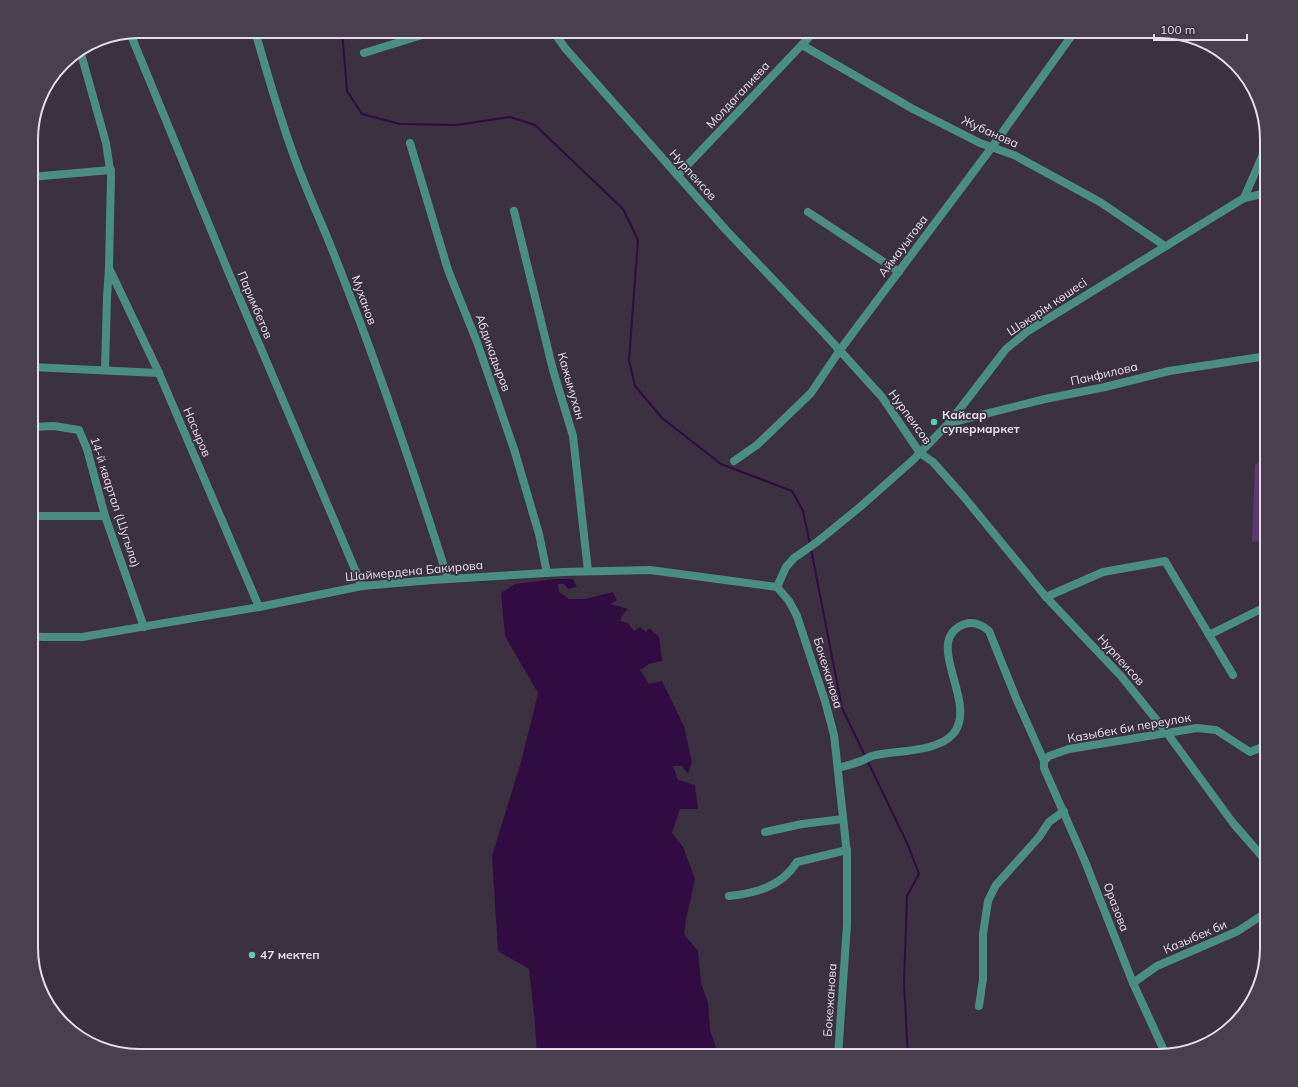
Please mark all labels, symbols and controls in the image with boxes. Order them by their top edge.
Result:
scale bar [1154,16,1247,42]
text: 100 m [1160,22,1195,37]
street label: Молдагалиева [703,58,773,131]
street label: Жубанова [959,112,1021,151]
street label: Нурпеисов [666,146,720,204]
street label: Аймауытова [875,212,931,279]
street label: Паримбетов [235,269,277,341]
street label: Муханов [349,273,380,327]
street label: Шәкәрім көшесі [1004,274,1090,339]
street label: Абдикадыров [473,312,514,394]
street label: Кажымухан [555,350,588,421]
street label: Панфилова [1069,358,1139,389]
street label: Нурпеисов [886,387,935,447]
street label: Насыров [180,405,215,459]
place label: Кайсар супермаркет [942,407,1020,436]
marker: Кайсар супермаркет [929,417,939,427]
street label: 14-й квартал (Шугыла) [87,435,144,569]
street label: Шаймердена Бакирова [344,557,484,584]
street label: Нурпеисов [1094,631,1148,689]
street label: Бокежанова [811,636,846,710]
street label: Казыбек би переулок [1066,709,1192,746]
street label: Оразова [1100,880,1133,933]
street label: Казыбек би [1161,916,1229,957]
place label: 47 мектеп [260,947,320,962]
marker: 47 мектеп [247,950,257,960]
street label: Бокежанова [819,963,840,1037]

